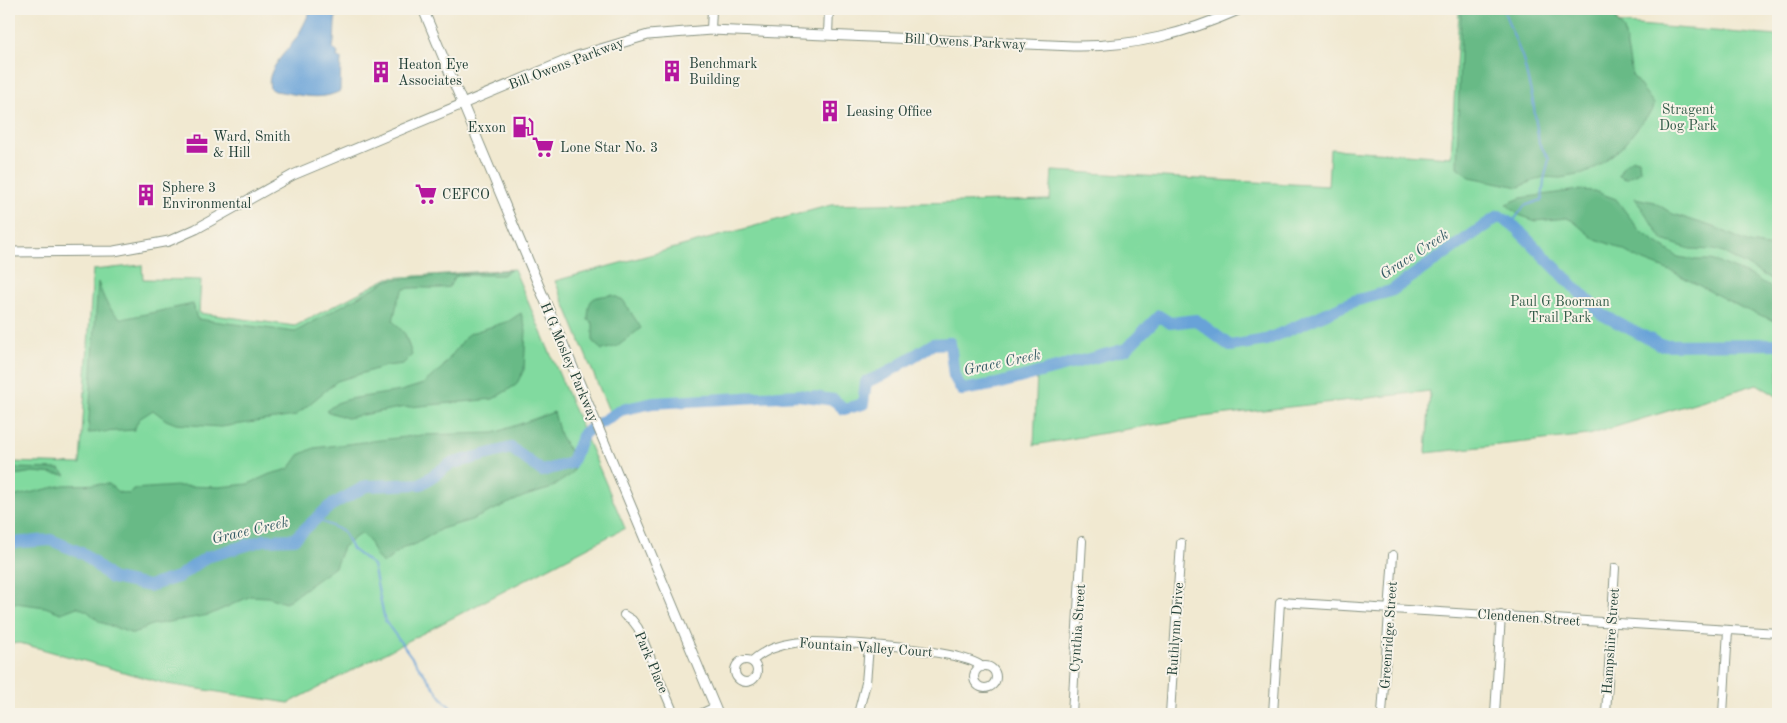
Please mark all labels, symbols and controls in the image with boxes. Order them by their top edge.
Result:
street label: Bill Owens Parkway [904,32,1027,52]
street label: Bill Owens Parkway [507,35,626,92]
place label: Benchmark Building [689,57,757,87]
place label: Heaton Eye Associates [398,58,469,88]
building icon: Benchmark Building [659,58,685,84]
building icon: Heaton Eye Associates [368,59,394,85]
building icon: Leasing Office [817,98,843,124]
park label: Stragent Dog Park [1659,103,1717,133]
place label: Leasing Office [846,105,932,119]
fuel station icon: Exxon [510,114,536,140]
place label: Exxon [468,121,506,135]
place label: Ward, Smith & Hill [213,130,291,160]
office icon: Ward, Smith & Hill [184,131,210,157]
supermarket icon: Lone Star No. 3 [530,134,556,160]
place label: Lone Star No. 3 [560,141,658,155]
place label: Sphere 3 Environmental [162,181,252,211]
supermarket icon: CEFCO [413,181,439,207]
building icon: Sphere 3 Environmental [133,182,159,208]
place label: CEFCO [442,188,490,202]
water label: Grace Creek [1378,228,1452,283]
park label: Paul G Boorman Trail Park [1510,295,1610,325]
street label: H G Mosley Parkway [538,300,601,425]
water label: Grace Creek [962,348,1042,379]
water label: Grace Creek [210,515,290,548]
street label: Greenridge Street [1378,581,1400,689]
street label: Ruthlynn Drive [1166,582,1186,676]
street label: Cynthia Street [1068,583,1088,673]
street label: Hampshire Street [1600,587,1622,695]
street label: Clendenen Street [1477,607,1581,629]
street label: Park Place [632,629,670,695]
street label: Fountain Valley Court [799,636,933,660]

